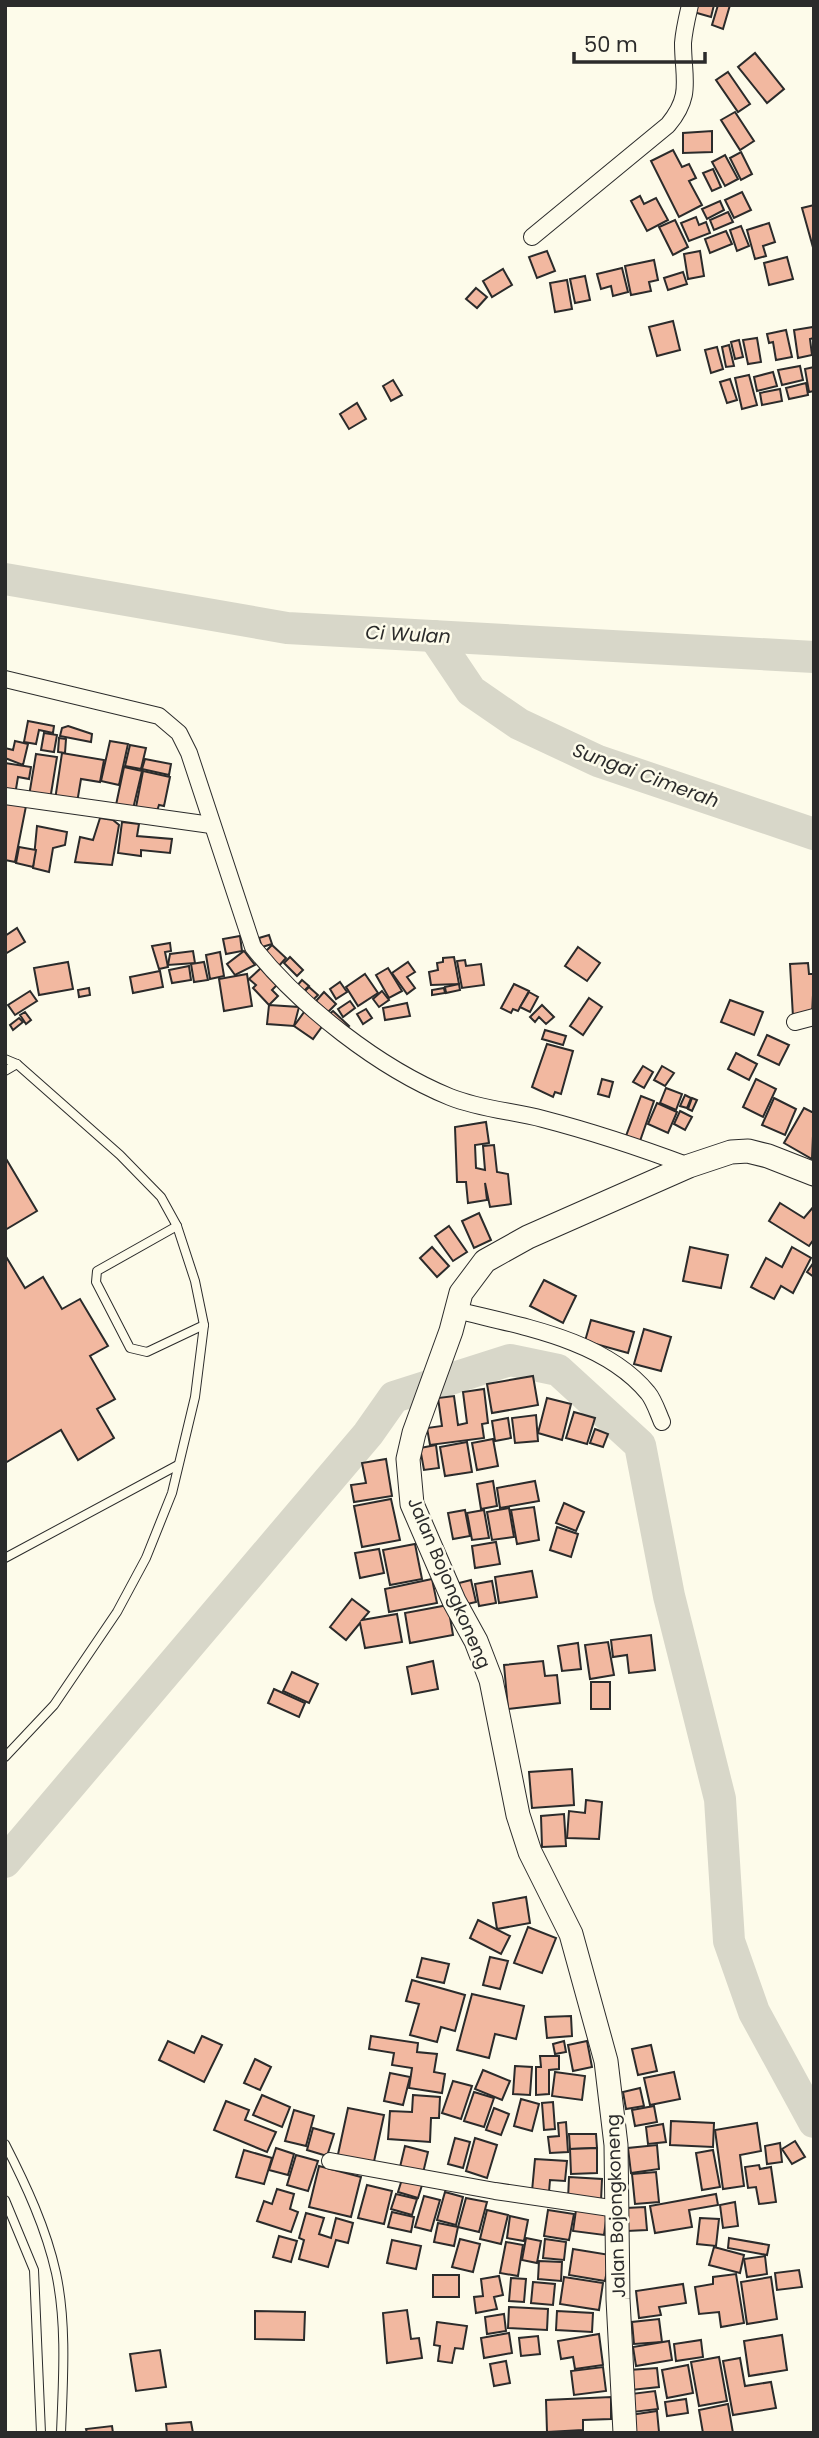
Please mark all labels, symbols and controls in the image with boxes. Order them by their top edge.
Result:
scale bar [574,21,705,65]
text: 50 m [584,30,638,59]
water label: Ci Wulan [365,619,451,650]
water label: Sungai Cimerah [569,736,723,815]
street label: Jalan Bojongkoneng [402,1493,497,1672]
street label: Jalan Bojongkoneng [600,2114,631,2298]

